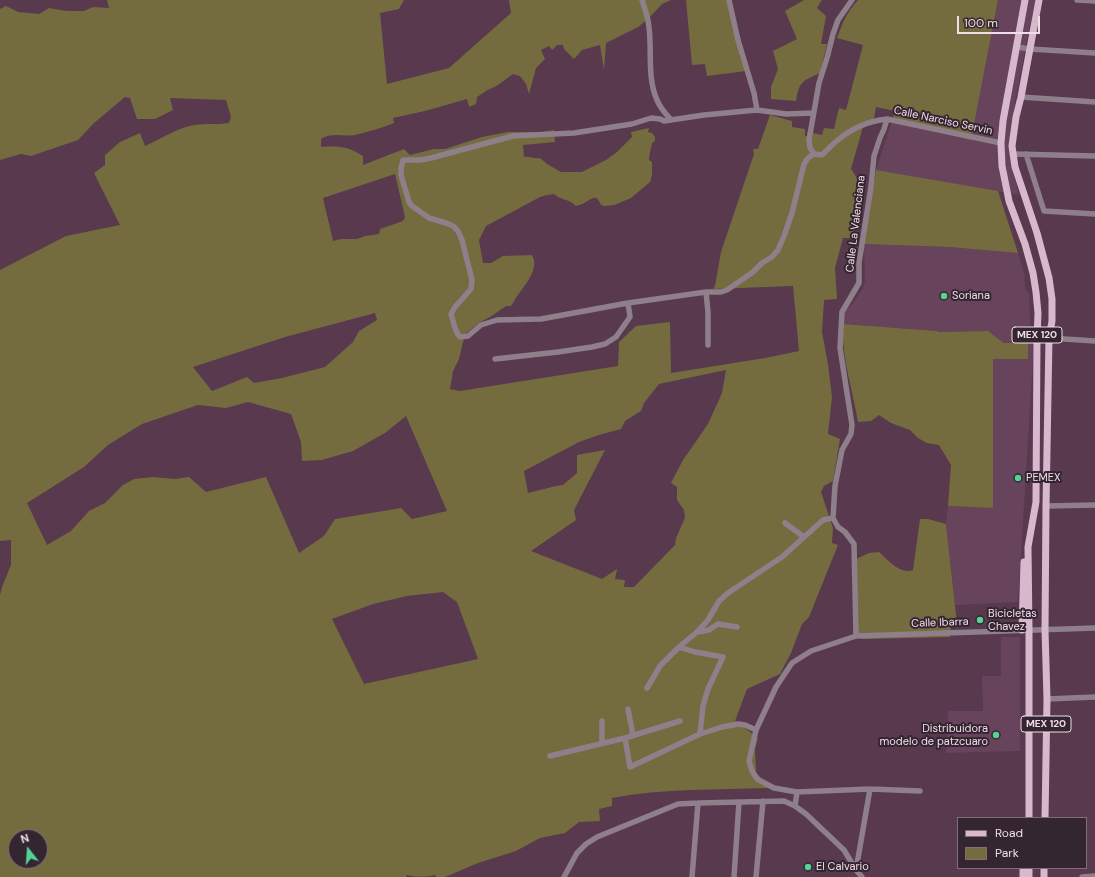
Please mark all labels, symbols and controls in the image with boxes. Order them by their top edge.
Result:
scale bar [959,8,1042,34]
text: 100 m [964,15,998,31]
street label: Calle Narciso Servin [892,104,994,138]
street label: Calle La Valenciana [844,175,868,273]
place label: Soriana [952,289,990,303]
marker: Soriana [939,291,949,301]
road number: MEX 120 [1012,327,1062,343]
place label: PEMEX [1026,471,1061,485]
marker: PEMEX [1013,473,1023,483]
place label: Bicicletas Chavez [988,607,1037,633]
street label: Calle Ibarra [911,615,969,631]
marker: Bicicletas Chavez [975,615,985,625]
road number: MEX 120 [1021,716,1071,732]
place label: Distribuidora modelo de patzcuaro [880,722,988,748]
marker: Distribuidora modelo de patzcuaro [991,730,1001,740]
legend [957,817,1087,869]
text: Road [995,825,1023,841]
north arrow [8,829,48,869]
text: N [19,831,31,846]
text: Park [995,845,1019,861]
place label: El Calvario [816,860,869,874]
marker: El Calvario [803,862,813,872]

